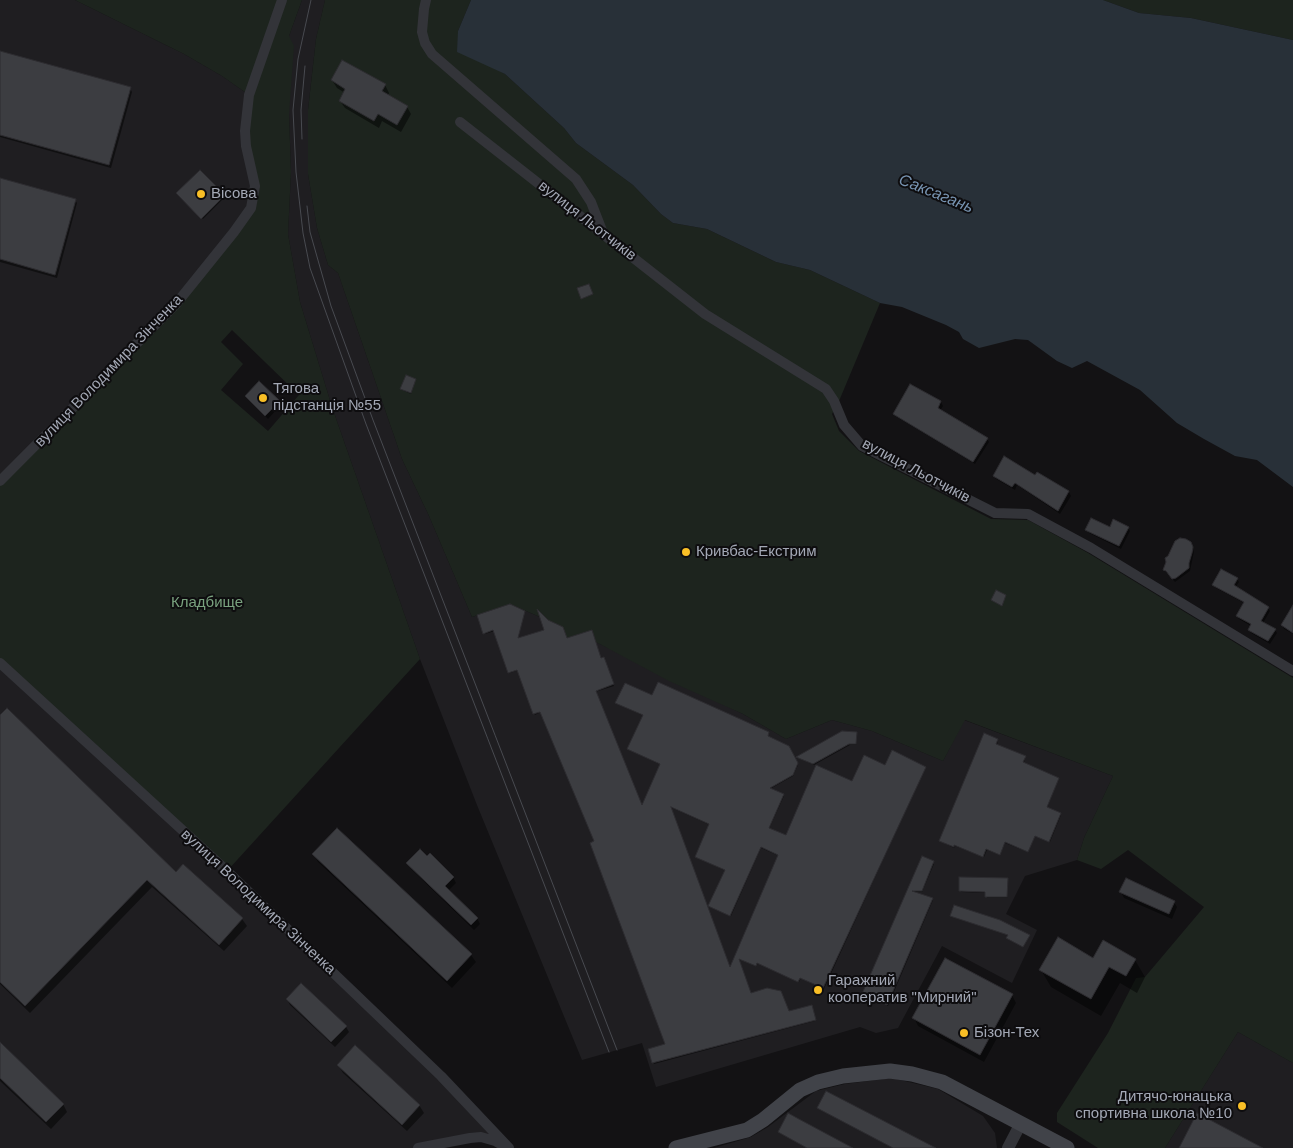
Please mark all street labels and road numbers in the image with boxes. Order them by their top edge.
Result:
street label: вулиця Льотчиків [534,177,640,265]
street label: вулиця Володимира Зінченка [31,291,187,451]
street label: вулиця Льотчиків [859,435,973,507]
street label: вулиця Володимира Зінченка [177,826,339,978]

